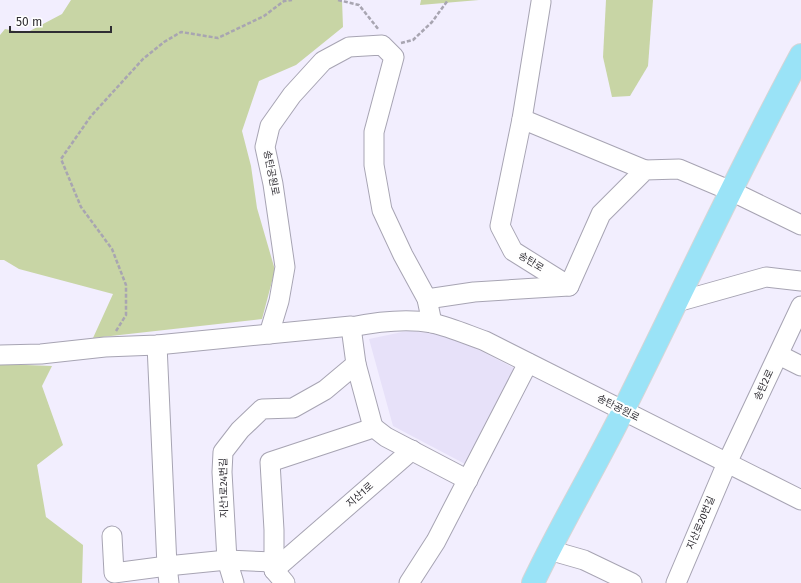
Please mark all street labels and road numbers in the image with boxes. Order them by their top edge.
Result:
street label: 송탄공원로 [261,149,281,197]
street label: 송탄로 [516,250,546,274]
street label: 송탄2로 [752,368,776,402]
street label: 송탄공원로 [595,392,641,424]
street label: 지산1로24번길 [217,458,231,518]
street label: 지산1로 [344,480,376,510]
street label: 지산로20번길 [684,495,718,551]

